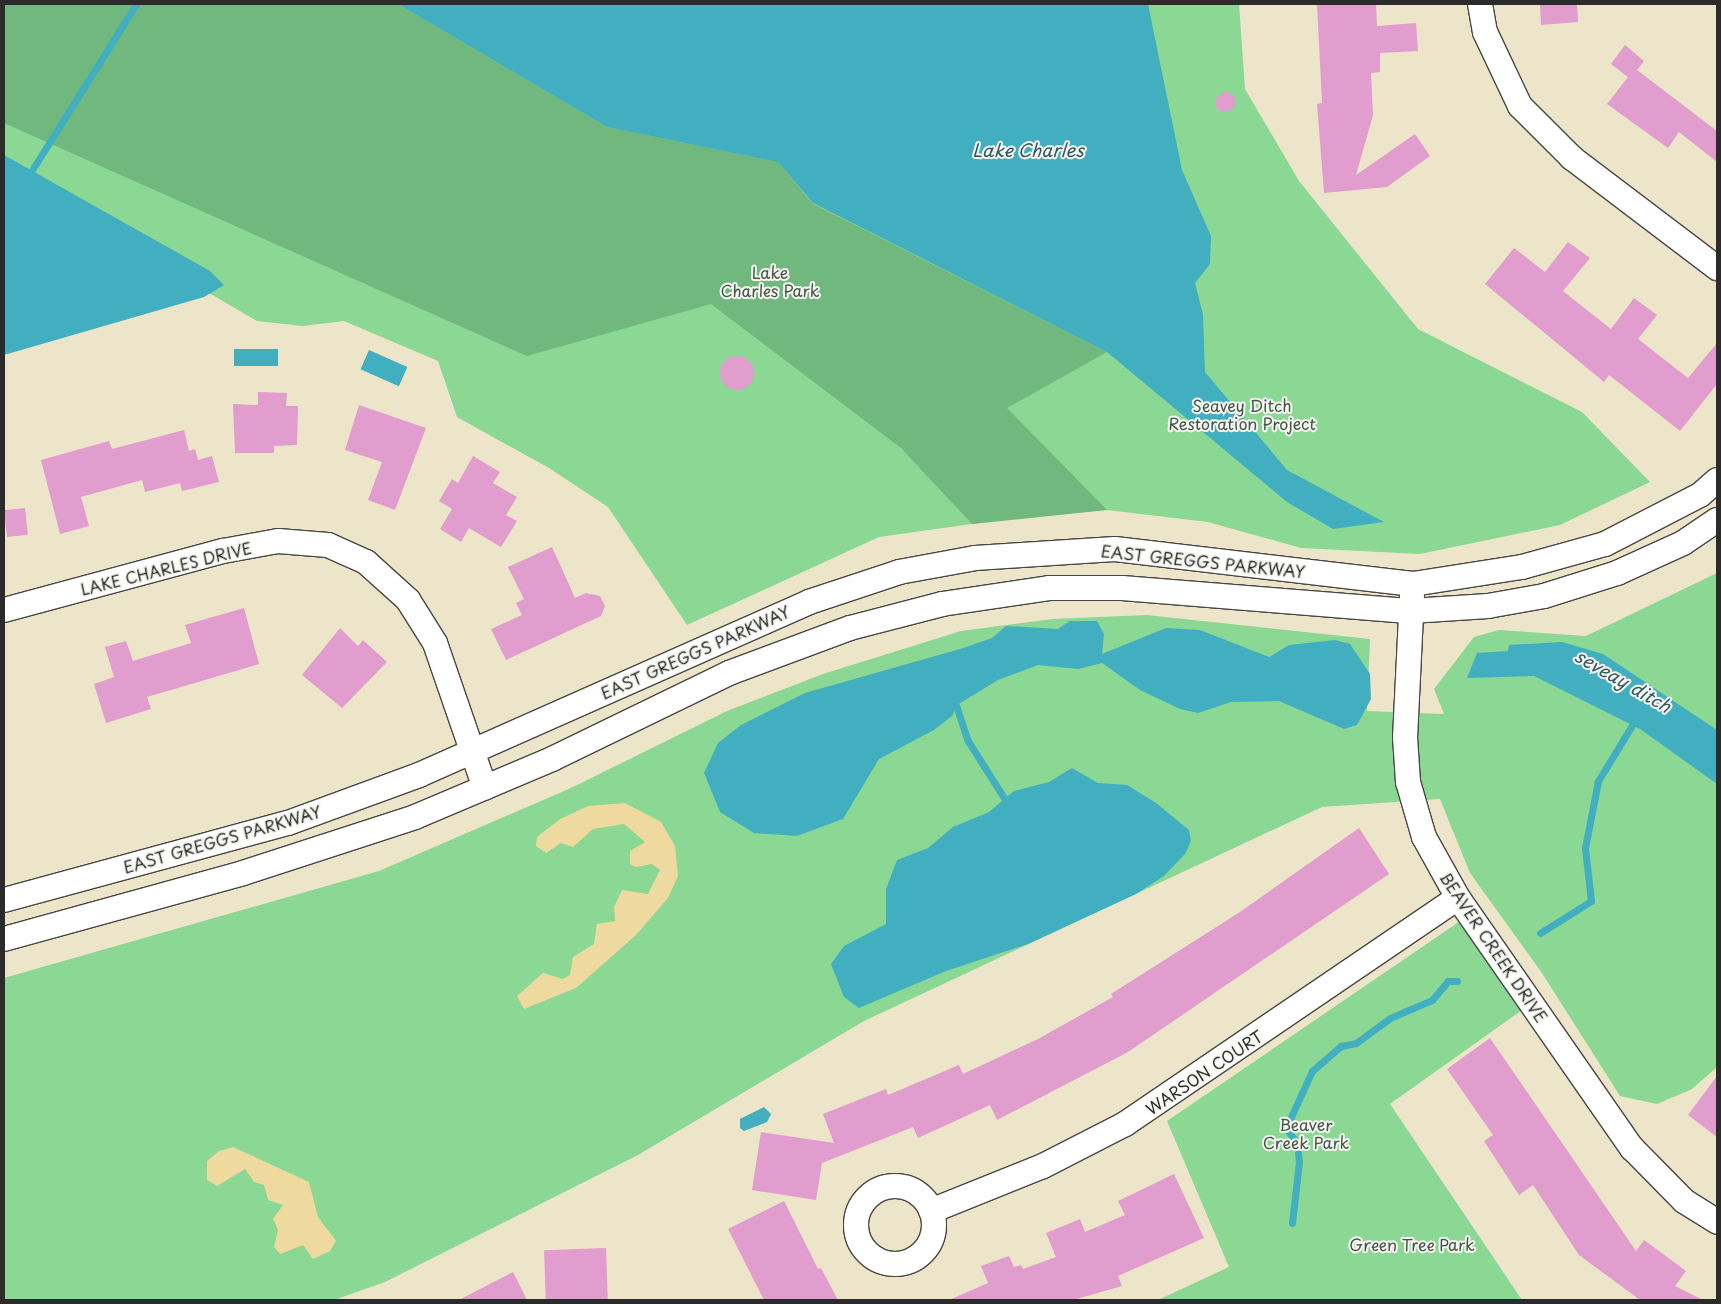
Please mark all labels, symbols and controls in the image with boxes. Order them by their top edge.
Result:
water label: Lake Charles [971,139,1085,161]
park label: Lake Charles Park [720,262,820,300]
park label: Seavey Ditch Restoration Project [1168,395,1316,433]
street label: LAKE CHARLES DRIVE [78,537,254,599]
street label: EAST GREGGS PARKWAY [1101,541,1305,581]
street label: EAST GREGGS PARKWAY [598,602,792,702]
water label: seveay ditch [1571,645,1675,717]
street label: EAST GREGGS PARKWAY [122,802,322,876]
street label: BEAVER CREEK DRIVE [1436,868,1552,1026]
street label: WARSON COURT [1142,1026,1266,1118]
park label: Beaver Creek Park [1262,1114,1350,1152]
park label: Green Tree Park [1347,1234,1477,1254]

